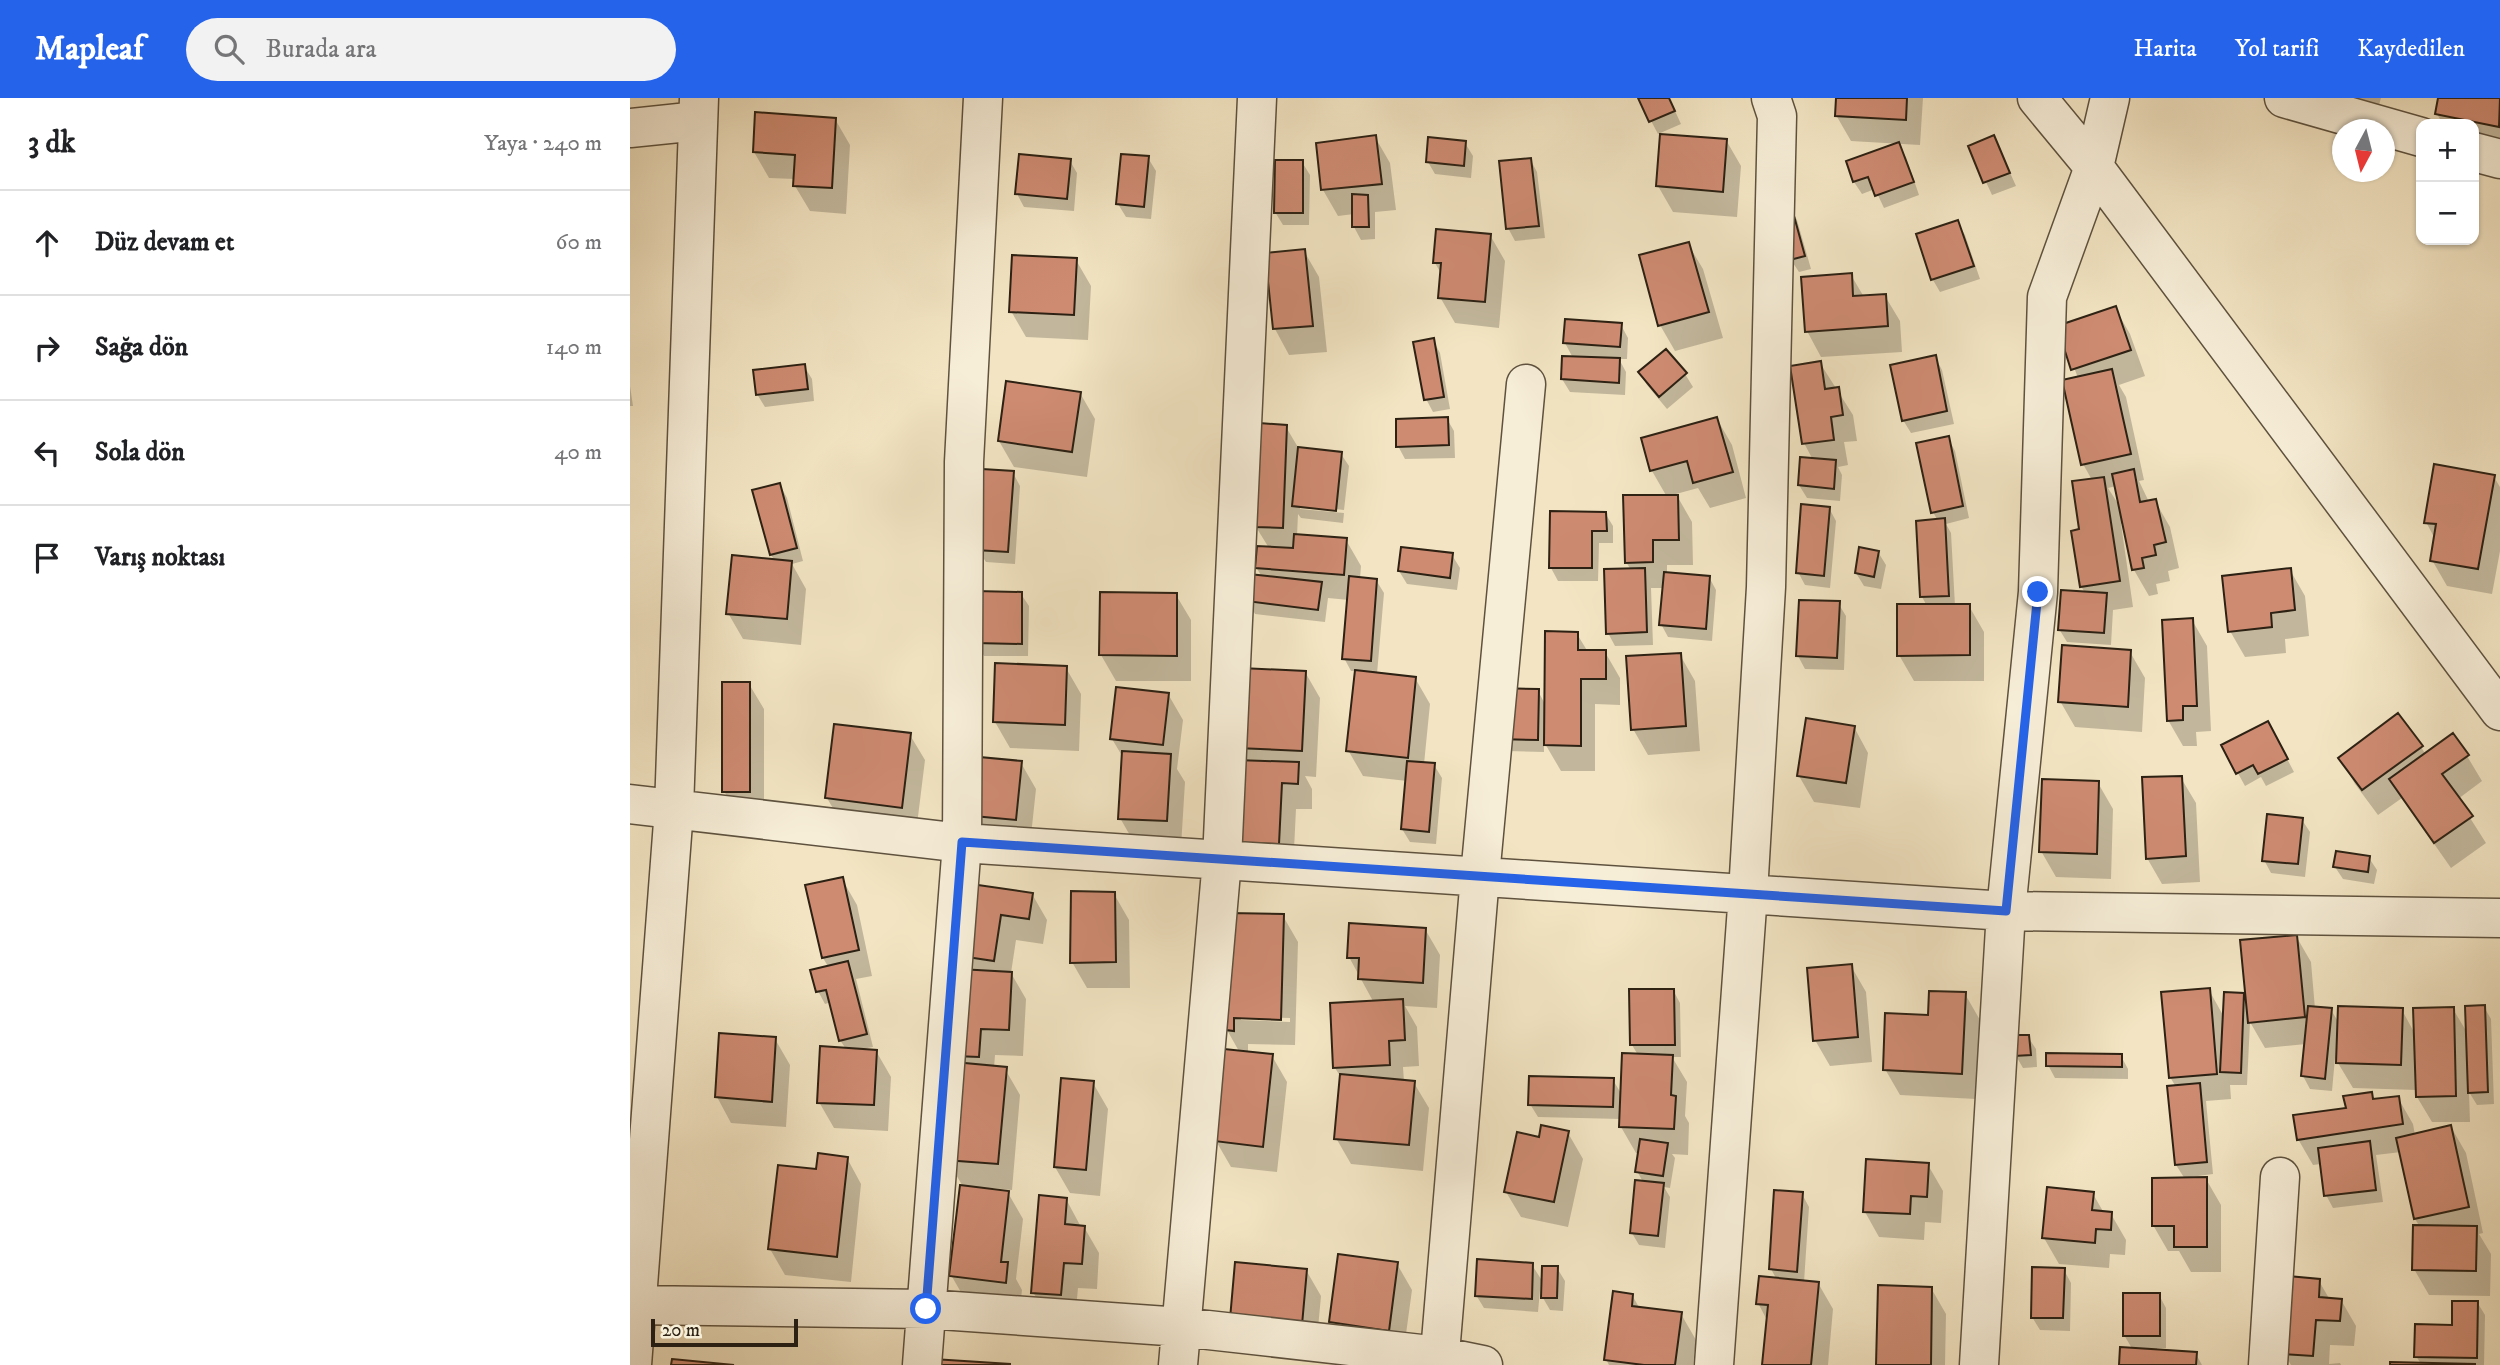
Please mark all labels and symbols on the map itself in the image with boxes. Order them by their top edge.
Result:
north arrow [2332,119,2395,182]
route end [2022,576,2053,607]
route start [910,1293,941,1324]
scale bar [651,1316,798,1348]

